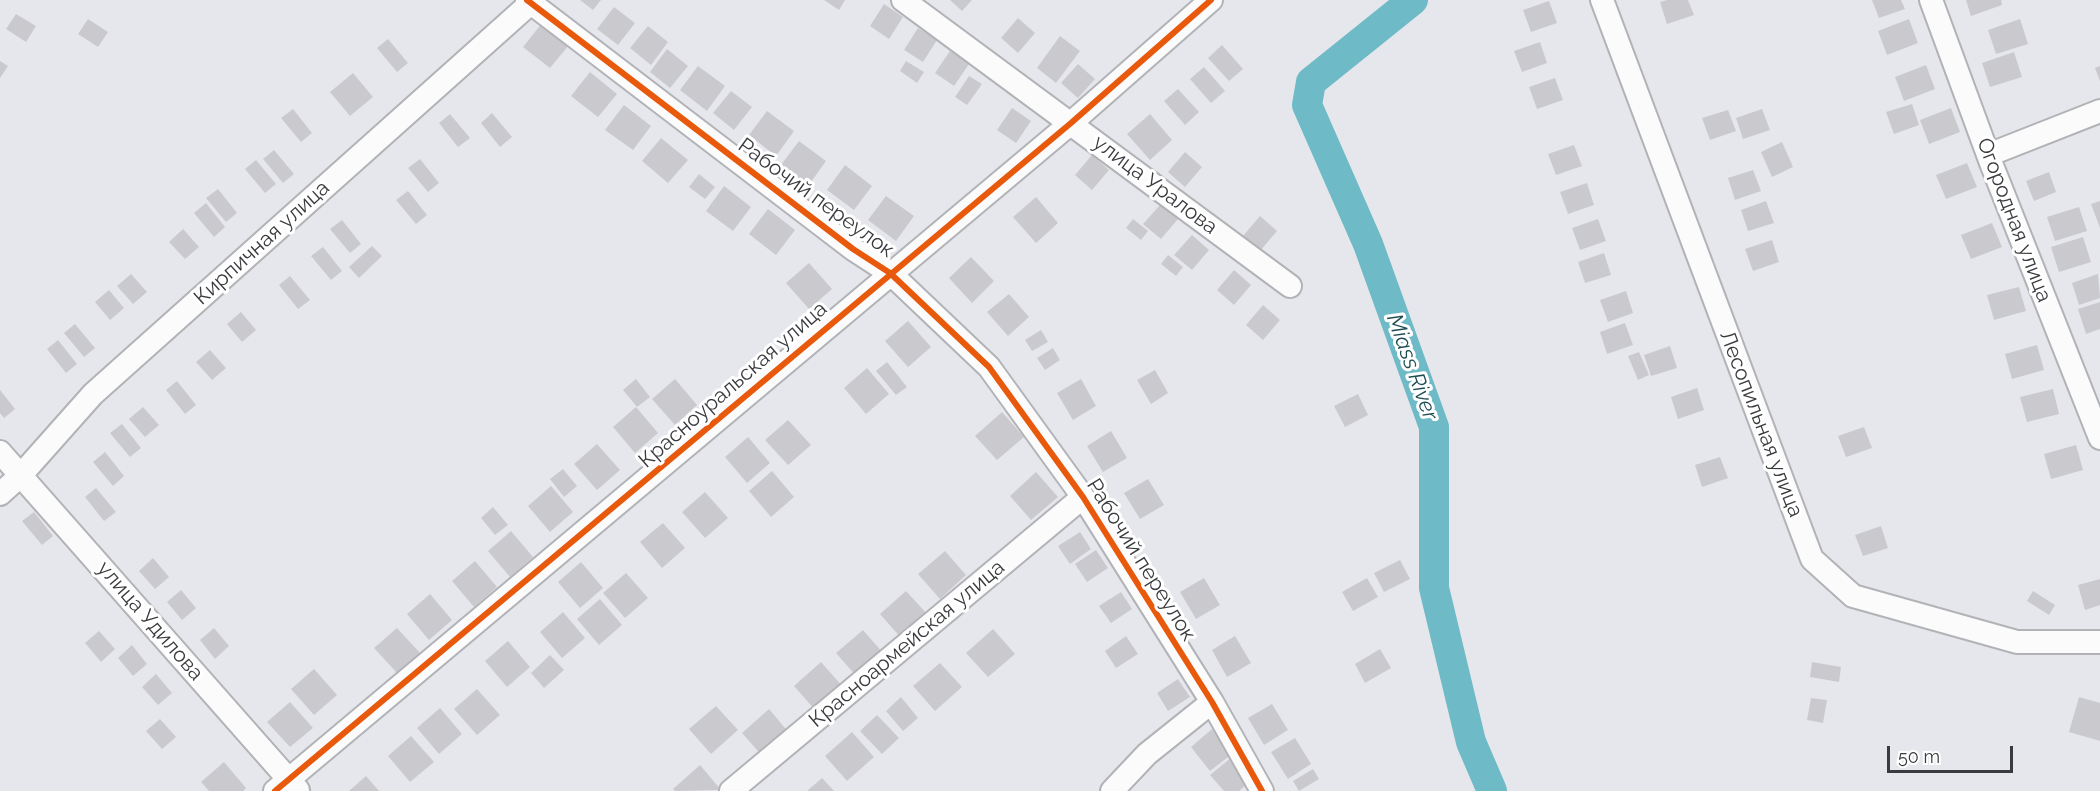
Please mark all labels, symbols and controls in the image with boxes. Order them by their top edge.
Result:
street label: улица Уралова [1088,130,1222,240]
street label: Рабочий переулок [733,133,899,263]
street label: Огородная улица [1971,134,2057,306]
street label: Кирпичная улица [189,176,335,310]
street label: Красноуральская улица [634,296,832,474]
water label: Miass River [1381,310,1443,424]
street label: Лесопильная улица [1714,327,1808,521]
street label: Рабочий переулок [1081,474,1201,646]
street label: Красноармейская улица [804,555,1010,733]
street label: улица Удилова [91,556,209,686]
scale bar [1890,734,2016,772]
text: 50 m [1898,746,1940,767]

